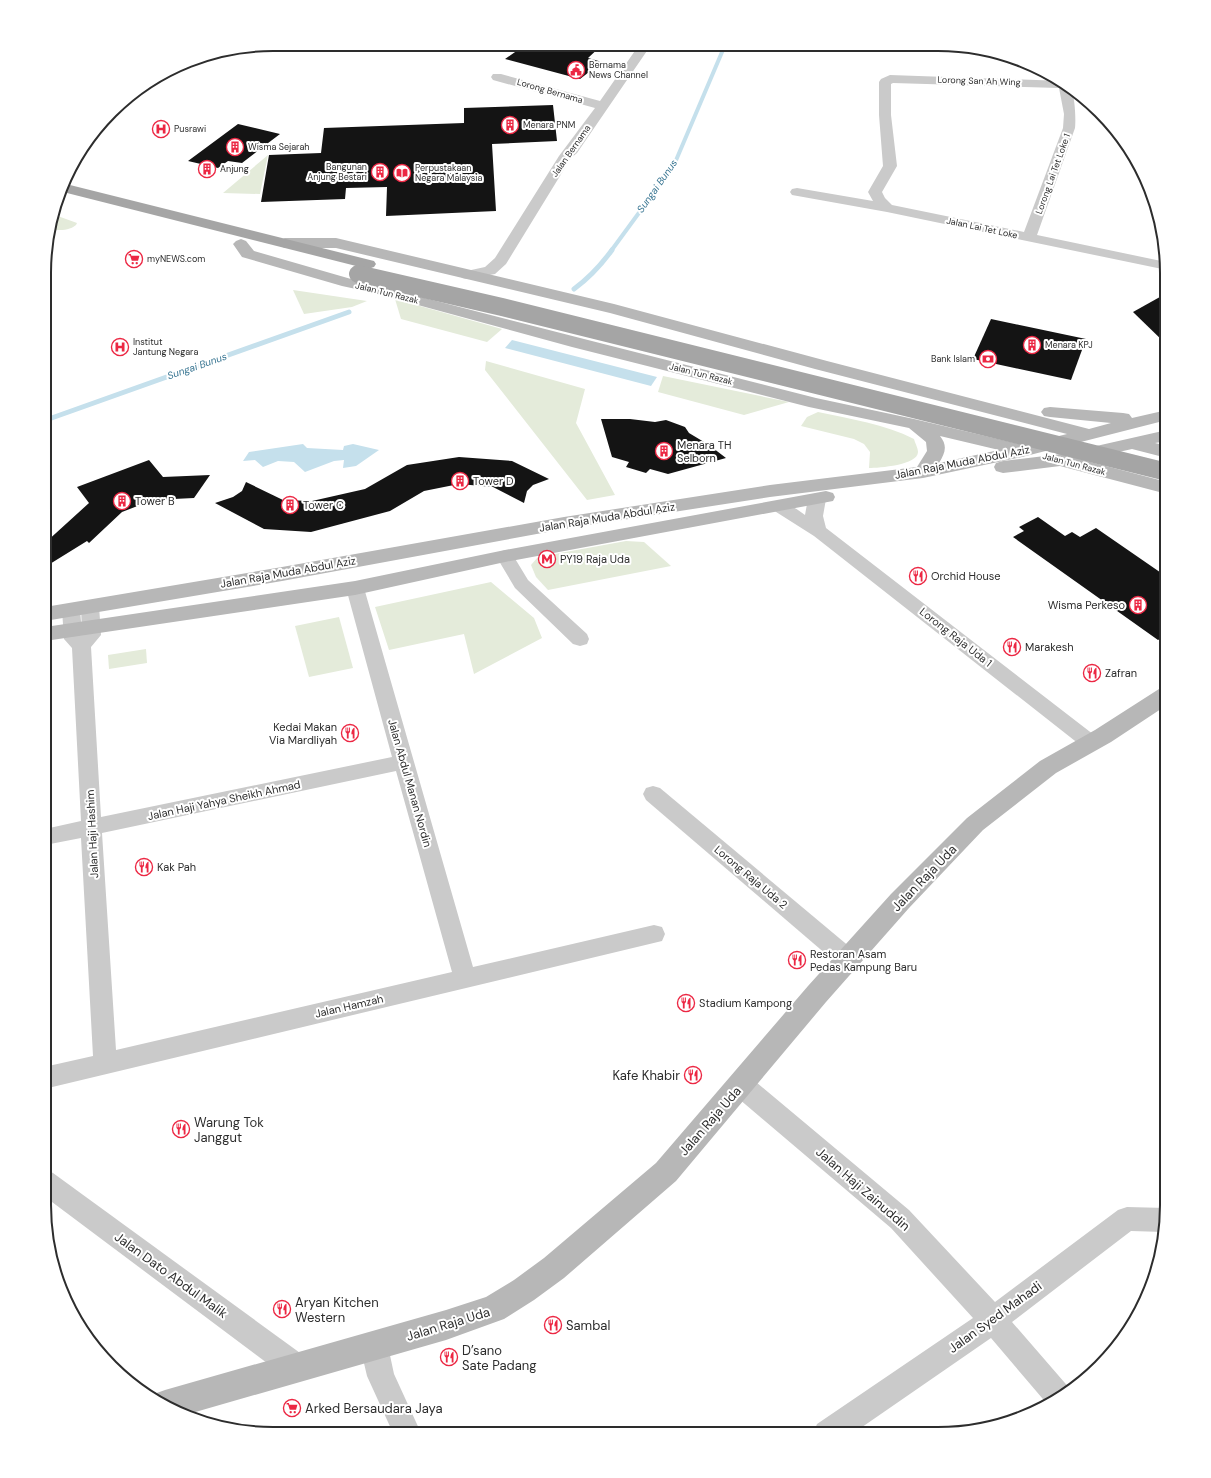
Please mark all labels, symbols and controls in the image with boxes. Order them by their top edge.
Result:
place label: Bernama News Channel [589,59,648,81]
public building icon: Bernama News Channel [566,60,586,80]
street label: Lorong San Ah Wing [937,74,1021,88]
street label: Lorong Bernama [516,76,584,106]
building icon: Menara PNM [500,115,520,135]
hospital icon: Pusrawi [151,119,171,139]
place label: Menara PNM [523,119,575,131]
place label: Pusrawi [174,123,206,135]
street label: Jalan Bernama [549,123,593,179]
street label: Lorong Lai Tet Loke 1 [1033,132,1073,216]
building icon: Wisma Sejarah [225,137,245,157]
place label: Wisma Sejarah [248,141,310,153]
water label: Sungai Bunus [634,157,680,215]
building icon: Anjung [197,159,217,179]
place label: Bangunan Anjung Bestari [307,161,367,183]
building icon: Bangunan Anjung Bestari [370,162,390,182]
place label: Perpustakaan Negara Malaysia [415,162,482,184]
place label: Anjung [220,163,249,175]
library icon: Perpustakaan Negara Malaysia [392,163,412,183]
street label: Jalan Lai Tet Loke [945,215,1019,241]
supermarket icon: myNEWS.com [124,249,144,269]
place label: myNEWS.com [147,253,205,265]
street label: Jalan Tun Razak [354,279,420,307]
building icon: Menara KPJ [1022,335,1042,355]
place label: Institut Jantung Negara [133,336,198,358]
hospital icon: Institut Jantung Negara [110,337,130,357]
place label: Menara KPJ [1045,339,1093,351]
bank icon: Bank Islam [978,349,998,369]
water label: Sungai Bunus [166,350,228,382]
place label: Bank Islam [931,353,975,365]
street label: Jalan Tun Razak [668,360,734,388]
place label: Menara TH Selborn [677,438,731,465]
building icon: Menara TH Selborn [654,441,674,461]
street label: Jalan Raja Muda Abdul Aziz [893,442,1031,482]
street label: Jalan Tun Razak [1041,450,1107,478]
building icon: Tower D [450,471,470,491]
place label: Tower D [473,474,514,488]
building icon: Tower B [112,491,132,511]
place label: Tower B [135,494,175,508]
building icon: Tower C [280,495,300,515]
place label: Tower C [303,498,344,512]
street label: Jalan Raja Muda Abdul Aziz [538,499,676,535]
metro station icon: PY19 Raja Uda [537,549,557,569]
place label: PY19 Raja Uda [560,552,630,566]
street label: Jalan Raja Muda Abdul Aziz [219,553,357,591]
restaurant icon: Orchid House [908,566,928,586]
place label: Orchid House [931,569,1001,583]
building icon: Wisma Perkeso [1128,595,1148,615]
place label: Wisma Perkeso [1048,598,1125,612]
street label: Lorong Raja Uda 1 [917,604,995,670]
restaurant icon: Marakesh [1002,637,1022,657]
place label: Marakesh [1025,640,1074,654]
restaurant icon: Zafran [1082,663,1102,683]
place label: Zafran [1105,666,1137,680]
street label: Jalan Abdul Manan Nordin [385,717,435,849]
place label: Kedai Makan Via Mardliyah [269,720,337,747]
restaurant icon: Kedai Makan Via Mardliyah [340,723,360,743]
street label: Jalan Haji Yahya Sheikh Ahmad [146,777,302,823]
street label: Jalan Haji Hashim [83,789,101,879]
street label: Jalan Raja Uda [888,841,960,915]
street label: Lorong Raja Uda 2 [712,842,790,912]
restaurant icon: Kak Pah [134,857,154,877]
place label: Kak Pah [157,860,196,874]
place label: Restoran Asam Pedas Kampung Baru [810,947,917,974]
restaurant icon: Restoran Asam Pedas Kampung Baru [787,950,807,970]
street label: Jalan Hamzah [313,991,385,1021]
restaurant icon: Stadium Kampong [676,993,696,1013]
place label: Stadium Kampong [699,996,792,1010]
restaurant icon: Kafe Khabir [683,1065,703,1085]
place label: Kafe Khabir [612,1067,680,1084]
street label: Jalan Raja Uda [675,1083,745,1159]
place label: Warung Tok Janggut [194,1114,264,1146]
restaurant icon: Warung Tok Janggut [171,1119,191,1139]
street label: Jalan Haji Zainuddin [812,1143,914,1235]
street label: Jalan Dato Abdul Malik [111,1228,231,1322]
street label: Jalan Syed Mahadi [945,1277,1045,1357]
place label: Aryan Kitchen Western [295,1294,379,1326]
restaurant icon: Aryan Kitchen Western [272,1299,292,1319]
street label: Jalan Raja Uda [404,1303,492,1345]
restaurant icon: Sambal [543,1315,563,1335]
place label: Sambal [566,1317,610,1334]
place label: D’sano Sate Padang [462,1342,536,1374]
restaurant icon: D’sano Sate Padang [439,1347,459,1367]
supermarket icon: Arked Bersaudara Jaya [282,1398,302,1418]
place label: Arked Bersaudara Jaya [305,1400,442,1417]

